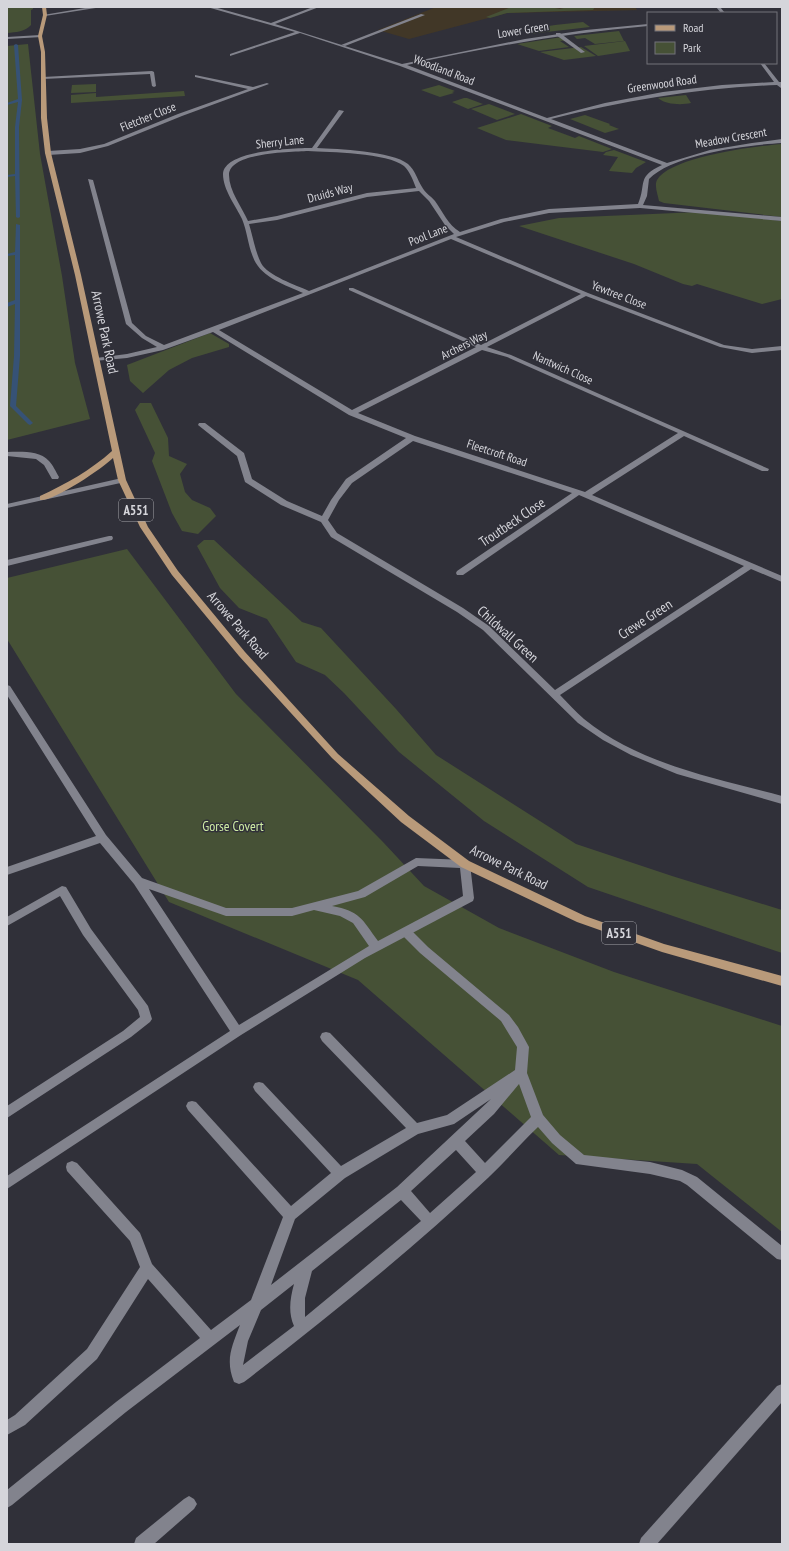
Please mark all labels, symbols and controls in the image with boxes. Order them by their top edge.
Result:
legend [647,12,777,64]
street label: Lower Green [496,18,550,41]
text: Road [683,20,703,35]
text: Park [683,40,701,55]
street label: Woodland Road [411,51,477,88]
street label: Greenwood Road [626,71,698,96]
street label: Fletcher Close [118,99,178,134]
street label: Meadow Crescent [694,124,769,151]
street label: Sherry Lane [255,132,305,151]
street label: Druids Way [306,179,354,206]
street label: Pool Lane [406,220,450,249]
street label: Yewtree Close [589,277,649,312]
street label: Arrowe Park Road [87,289,123,375]
street label: Archers Way [438,326,490,363]
street label: Nantwich Close [531,348,596,387]
street label: Fleetcroft Road [465,436,529,469]
street label: Troutbeck Close [475,493,549,551]
road number: A551 [119,499,153,521]
street label: Arrowe Park Road [204,587,272,663]
street label: Crewe Green [615,595,675,643]
street label: Childwall Green [474,602,542,666]
park label: Gorse Covert [202,817,264,835]
street label: Arrowe Park Road [467,840,551,894]
road number: A551 [602,922,636,944]

